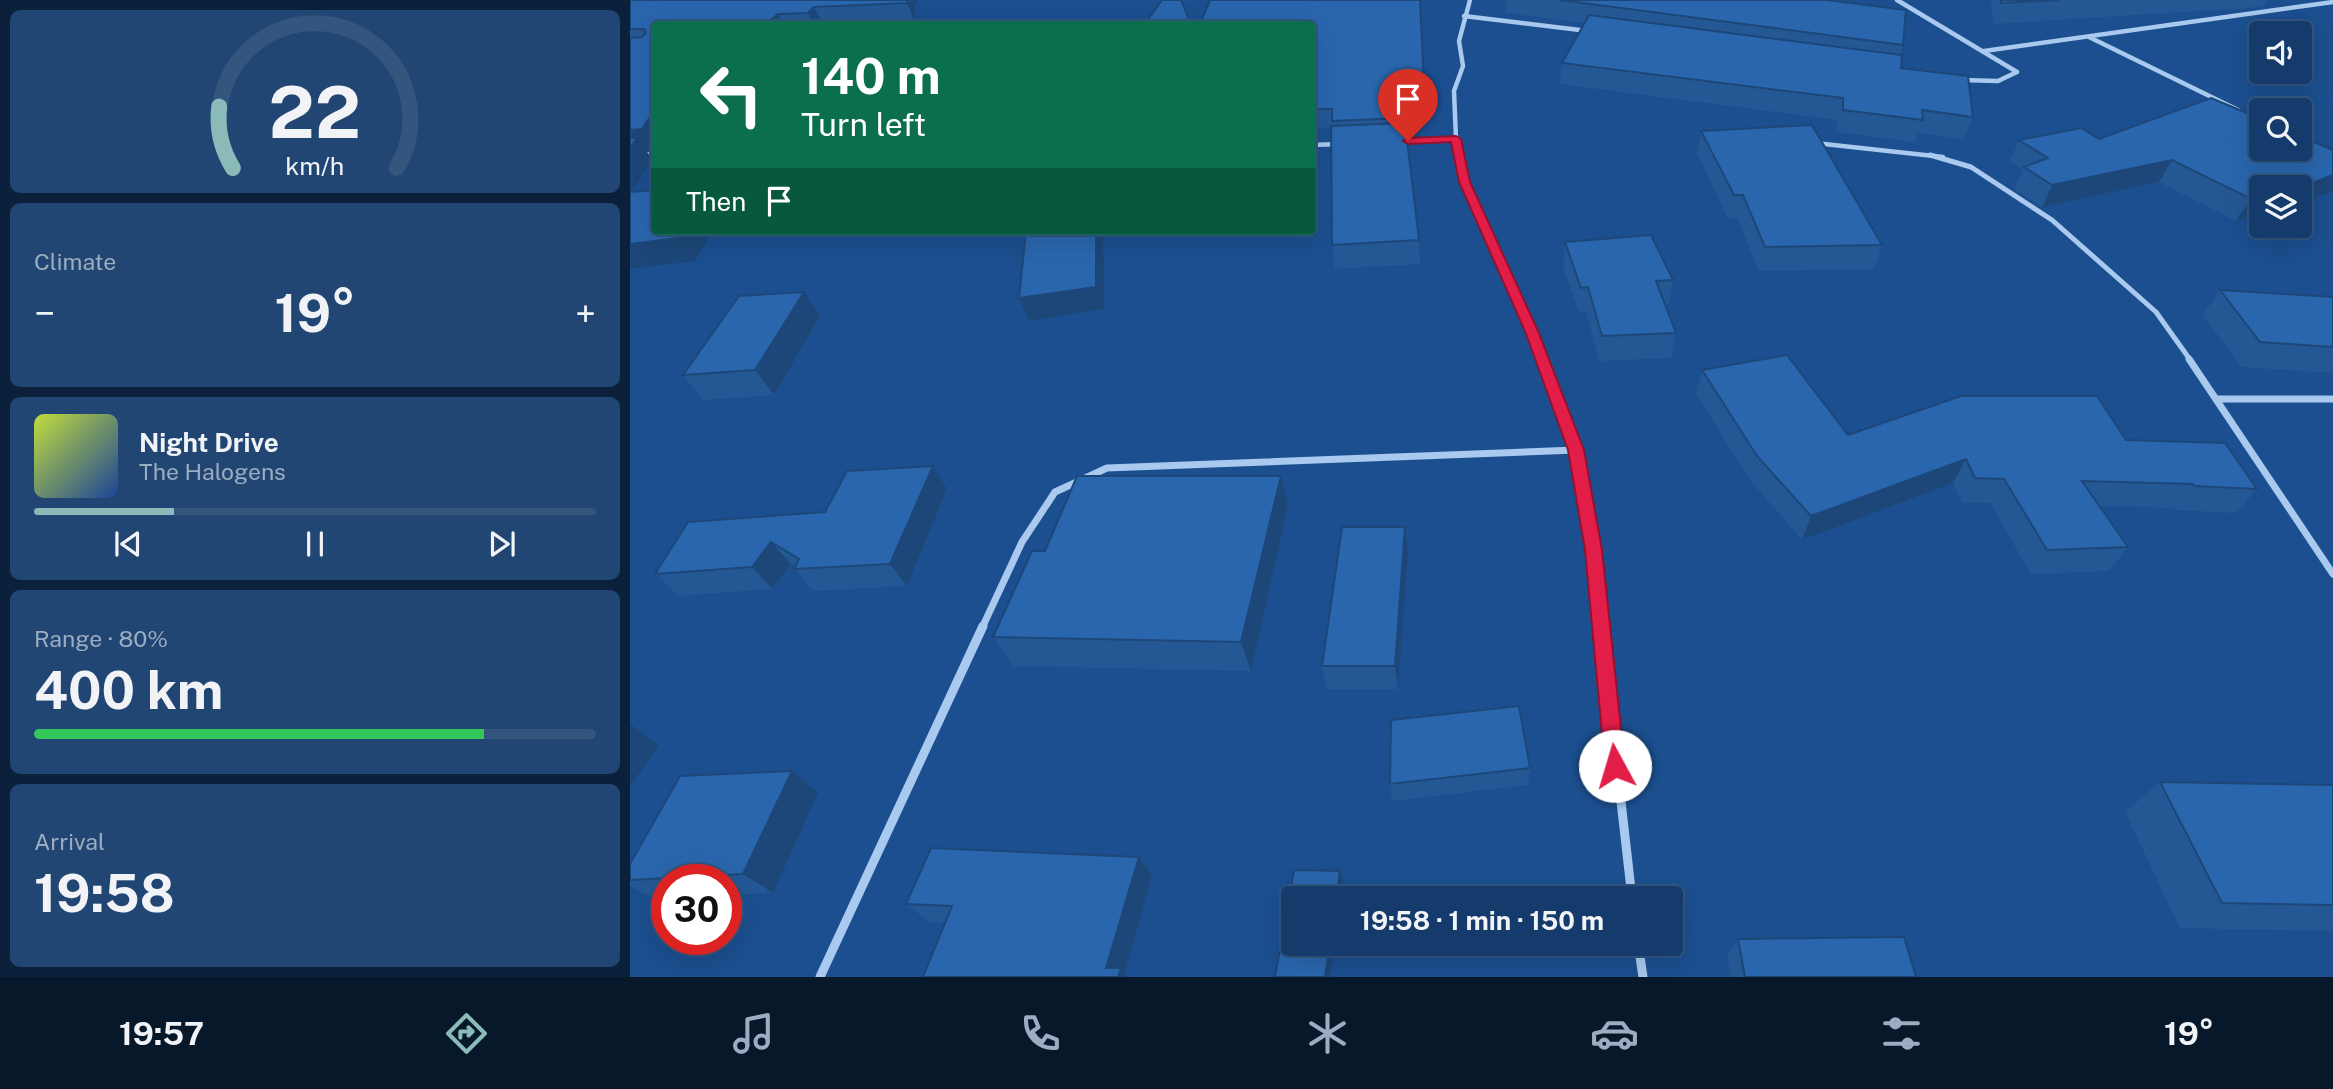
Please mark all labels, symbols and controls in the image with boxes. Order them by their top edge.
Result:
map controls [2249,21,2312,238]
button: sound [2249,21,2312,84]
text: 140 m [801,47,941,105]
icon: left [686,49,777,140]
text: 22 [269,69,361,154]
pin [1378,69,1438,141]
icon: arrive [1389,80,1427,118]
button: search [2249,98,2312,161]
text: Turn left [801,106,926,143]
text: km/h [286,151,344,181]
button: layers [2249,175,2312,238]
icon: arrive [760,182,798,220]
text: Then [686,186,746,217]
text: Climate [34,248,116,275]
text: 19° [274,283,356,344]
text: − [34,291,55,336]
text: + [575,291,596,336]
text: Night Drive [139,427,279,458]
text: The Halogens [139,458,286,485]
icon: previous [109,525,147,563]
icon: pause [296,525,334,563]
icon: next [483,525,521,563]
text: Range · 80% [34,625,168,652]
text: 400 km [34,660,223,721]
position arrow [1578,729,1652,803]
text: Arrival [34,828,105,855]
text: 19:58 [34,863,175,924]
speed limit sign: 30 [651,864,742,955]
text: 19:58 · 1 min · 150 m [1360,905,1604,936]
icon: directions [442,1009,491,1058]
icon: music [729,1009,778,1058]
icon: phone [1016,1009,1065,1058]
icon: climate [1303,1009,1352,1058]
icon: car [1590,1009,1639,1058]
icon: filters [1877,1009,1926,1058]
text: 19:57 [119,1015,204,1052]
text: 19° [2164,1015,2214,1052]

